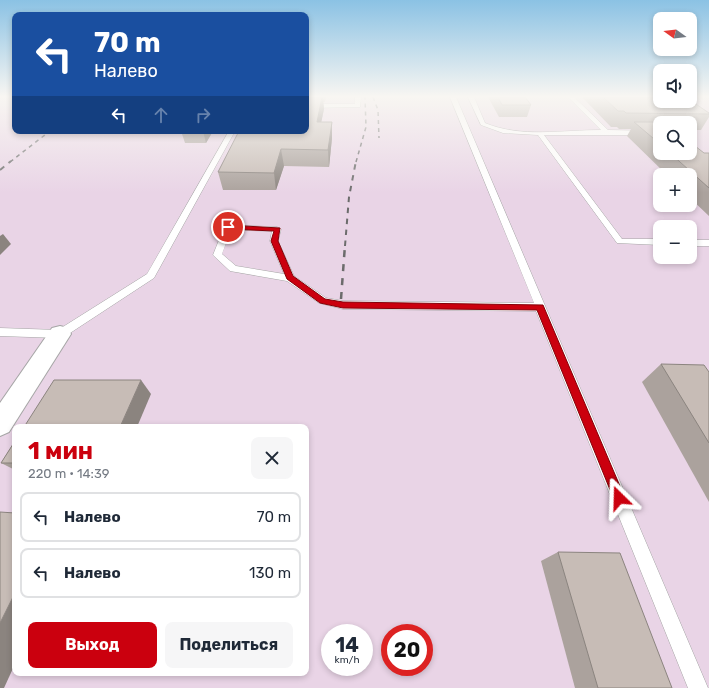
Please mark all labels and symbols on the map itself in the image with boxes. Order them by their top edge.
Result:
north arrow [653,12,697,56]
pin [211,210,245,244]
position arrow [598,477,640,519]
speed limit sign: 20 [381,624,433,676]

